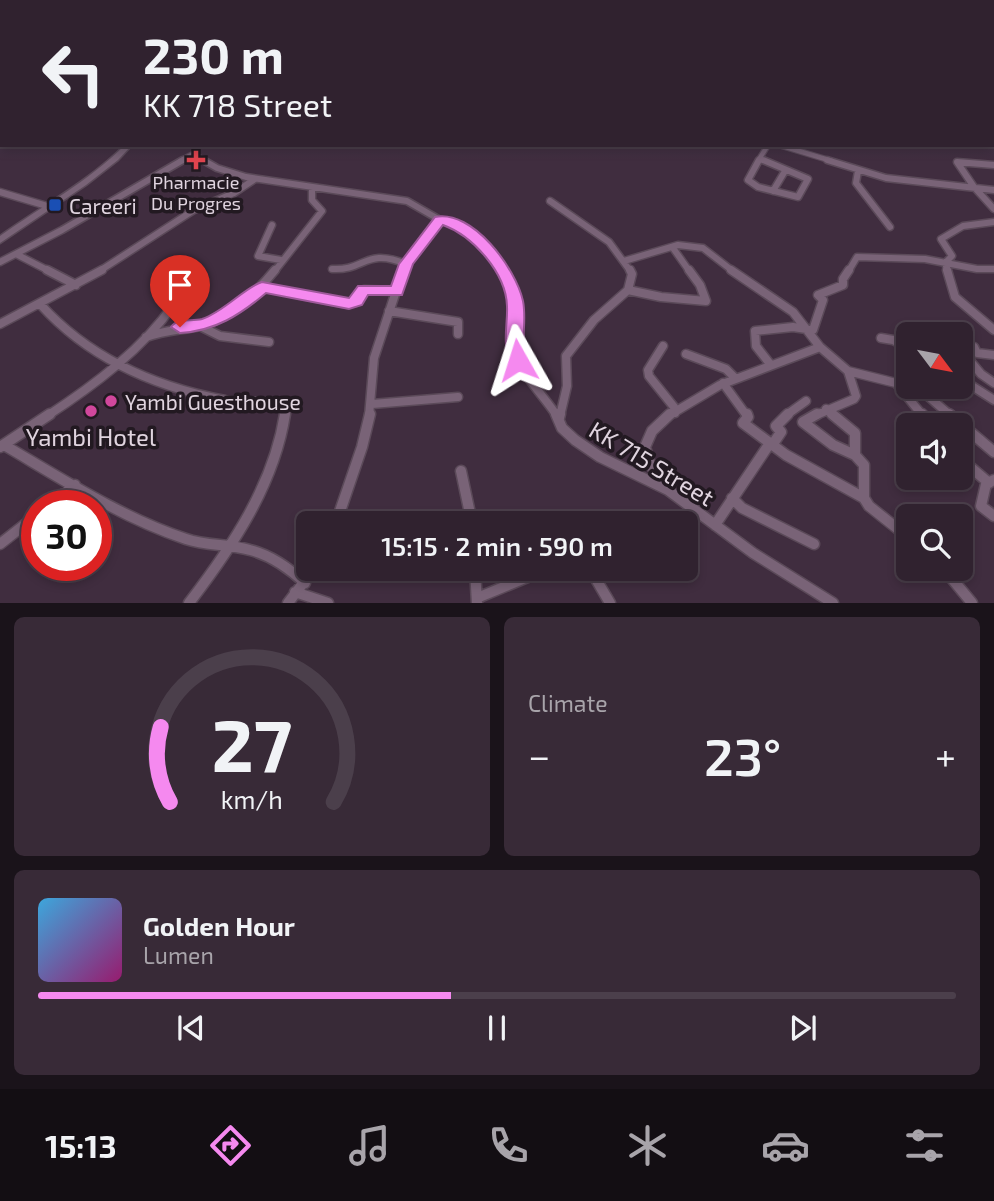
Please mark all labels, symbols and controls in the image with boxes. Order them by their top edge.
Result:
text: 230 m [143,25,284,84]
icon: left [28,28,119,119]
text: KK 718 Street [143,85,332,123]
marker: Pharmacie Du Progres [188,152,204,168]
place label: Pharmacie Du Progres [151,171,241,214]
place label: Careeri [69,193,137,218]
marker: Careeri [47,197,63,213]
pin [150,255,210,327]
icon: arrive [161,266,199,304]
north arrow [896,322,973,399]
map controls [896,322,973,581]
position arrow [481,323,555,397]
place label: Yambi Guesthouse [125,389,301,414]
marker: Yambi Guesthouse [103,393,119,409]
marker: Yambi Hotel [83,403,99,419]
button: sound [896,413,973,490]
street label: KK 715 Street [584,414,720,512]
place label: Yambi Hotel [26,422,156,451]
speed limit sign: 30 [21,490,112,581]
button: search [896,504,973,581]
text: 15:15 · 2 min · 590 m [381,530,613,561]
text: Climate [528,689,608,717]
text: 27 [212,700,292,788]
text: 23° [704,724,781,786]
text: − [528,732,550,778]
text: + [935,732,956,778]
text: km/h [221,784,283,814]
text: Golden Hour [143,910,295,941]
text: Lumen [143,941,214,969]
icon: previous [172,1009,210,1047]
icon: pause [478,1009,516,1047]
icon: next [784,1009,822,1047]
icon: directions [206,1121,255,1170]
icon: music [345,1121,394,1170]
icon: phone [484,1121,533,1170]
icon: climate [623,1121,672,1170]
icon: car [761,1121,810,1170]
icon: filters [900,1121,949,1170]
text: 15:13 [45,1126,117,1164]

